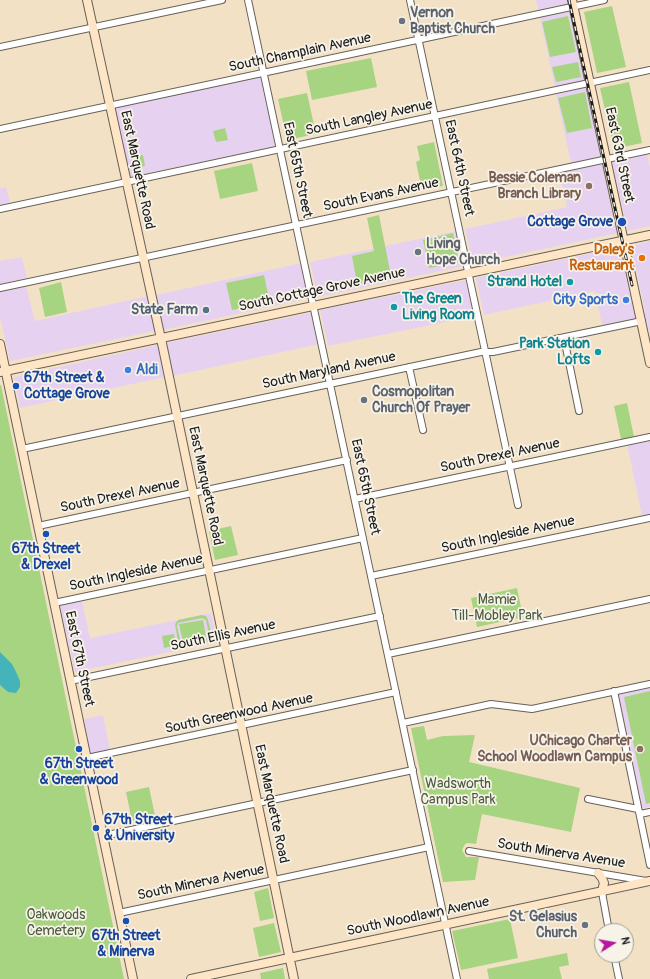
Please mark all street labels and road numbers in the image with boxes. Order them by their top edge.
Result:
street label: South Champlain Avenue [227,30,373,76]
street label: South Langley Avenue [304,96,434,140]
street label: East 63rd Street [601,106,637,204]
street label: East Marquette Road [116,109,158,231]
street label: East 64th Street [441,118,477,218]
street label: East 65th Street [279,120,315,220]
street label: South Evans Avenue [322,175,440,215]
street label: South Cottage Grove Avenue [237,264,407,316]
street label: South Maryland Avenue [261,349,397,393]
street label: East Marquette Road [184,425,226,547]
street label: South Drexel Avenue [439,435,561,477]
street label: East 65th Street [347,437,383,537]
street label: South Drexel Avenue [59,475,181,517]
street label: South Ingleside Avenue [440,513,576,557]
street label: South Ingleside Avenue [68,551,204,595]
street label: East 67th Street [61,610,97,708]
street label: South Ellis Avenue [169,617,277,655]
street label: South Greenwood Avenue [163,690,315,738]
street label: East Marquette Road [250,743,292,865]
street label: South Minerva Avenue [496,836,626,872]
street label: South Minerva Avenue [136,861,266,905]
street label: South Woodlawn Avenue [345,894,491,940]

